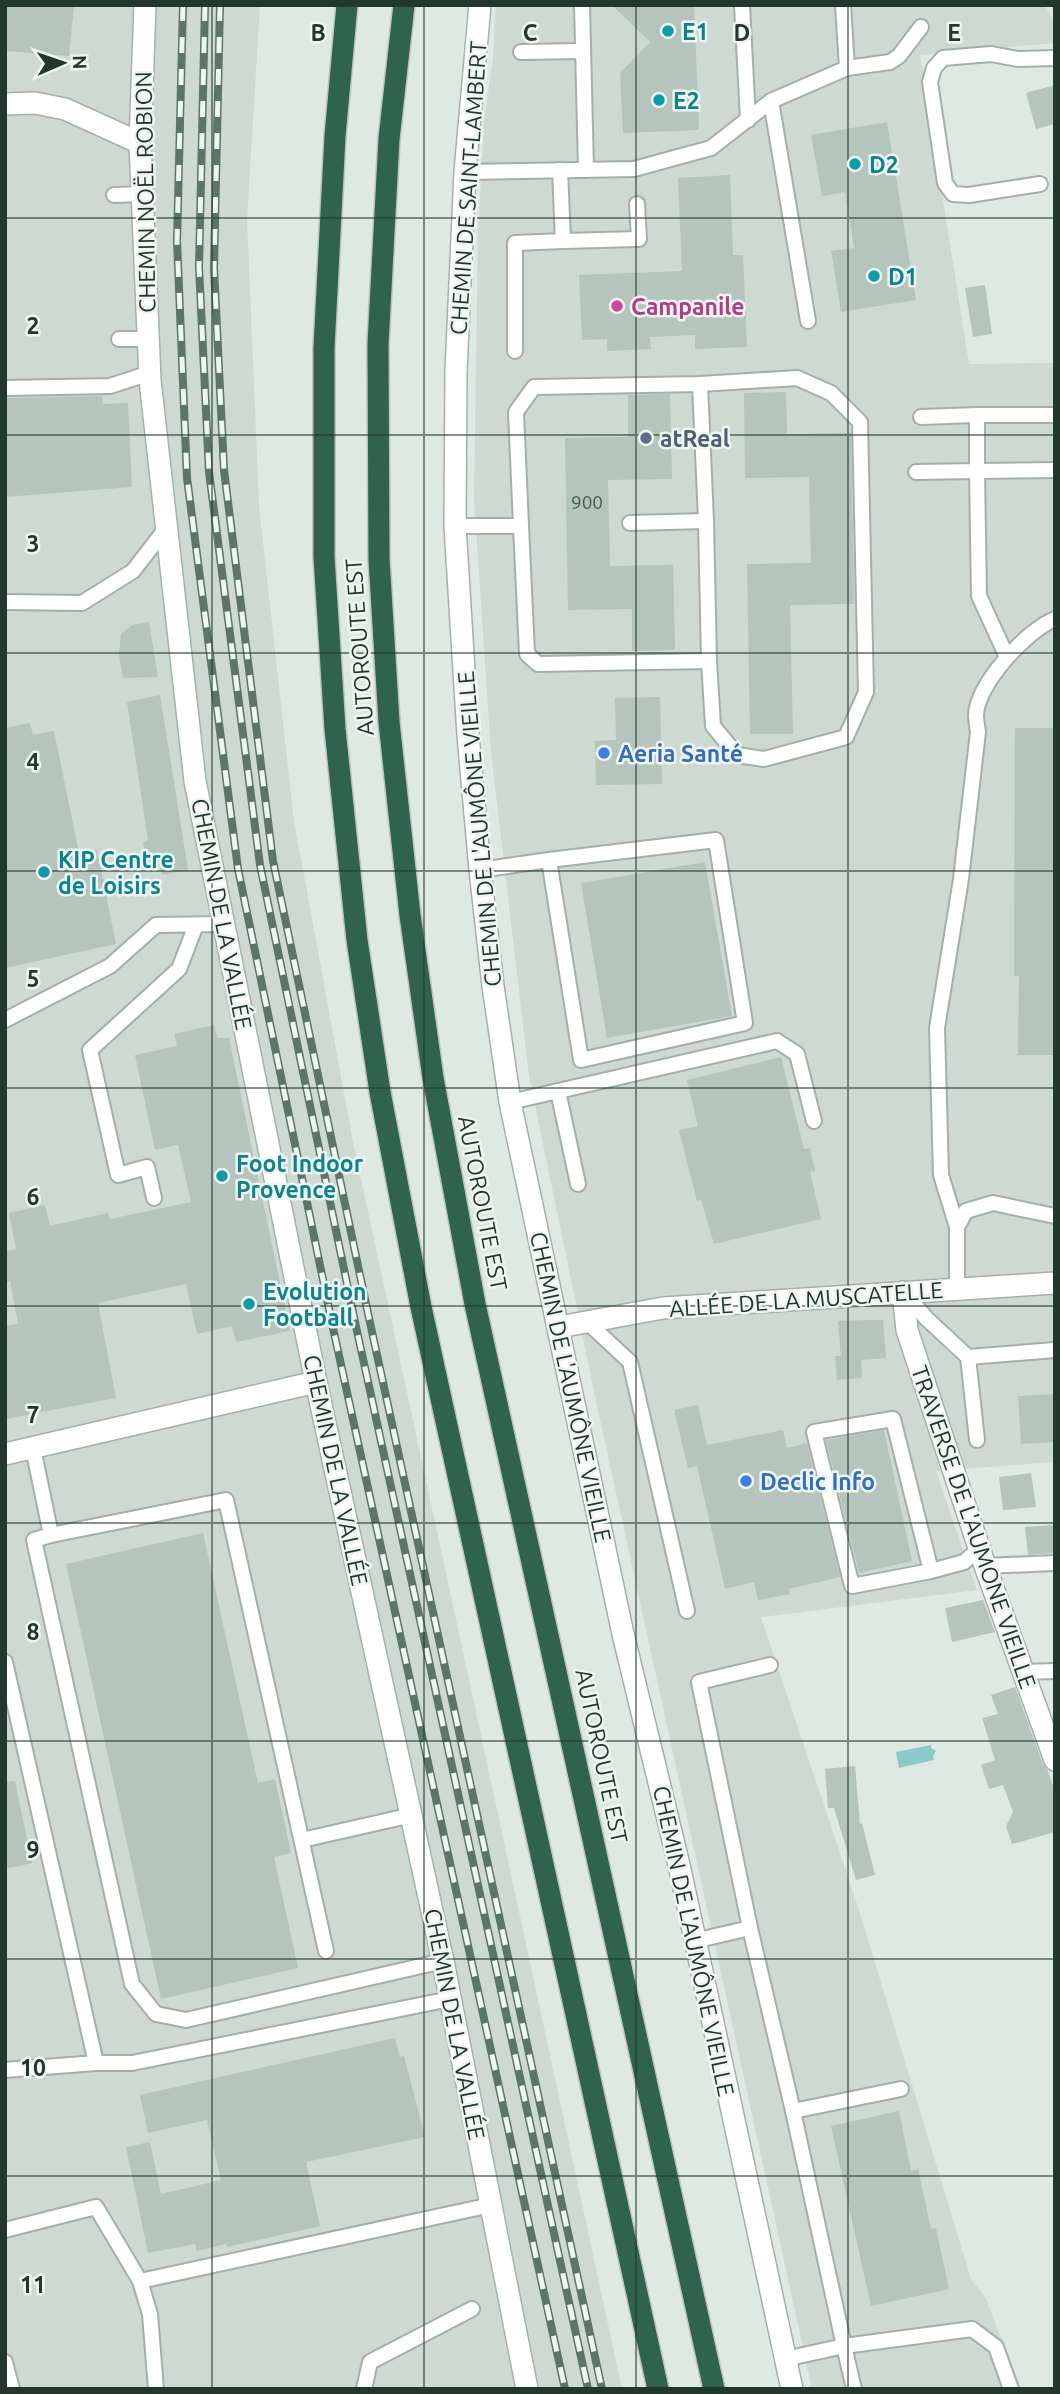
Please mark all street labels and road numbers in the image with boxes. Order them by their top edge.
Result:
street label: CHEMIN DE SAINT-LAMBERT [445,40,491,336]
street label: CHEMIN NOËL ROBION [130,71,160,313]
street label: AUTOROUTE EST [340,557,378,736]
street label: CHEMIN DE L'AUMÔNE VIEILLE [453,670,505,988]
street label: CHEMIN DE LA VALLÉE [187,796,258,1032]
street label: AUTOROUTE EST [454,1114,512,1293]
street label: CHEMIN DE L'AUMÔNE VIEILLE [526,1229,616,1545]
street label: ALLÉE DE LA MUSCATELLE [668,1276,944,1321]
street label: CHEMIN DE LA VALLÉE [299,1352,374,1588]
street label: TRAVERSE DE L'AUMONE VIEILLE [907,1362,1041,1692]
street label: AUTOROUTE EST [571,1667,633,1846]
street label: CHEMIN DE L'AUMÔNE VIEILLE [649,1783,739,2099]
street label: CHEMIN DE LA VALLÉE [420,1906,491,2142]

